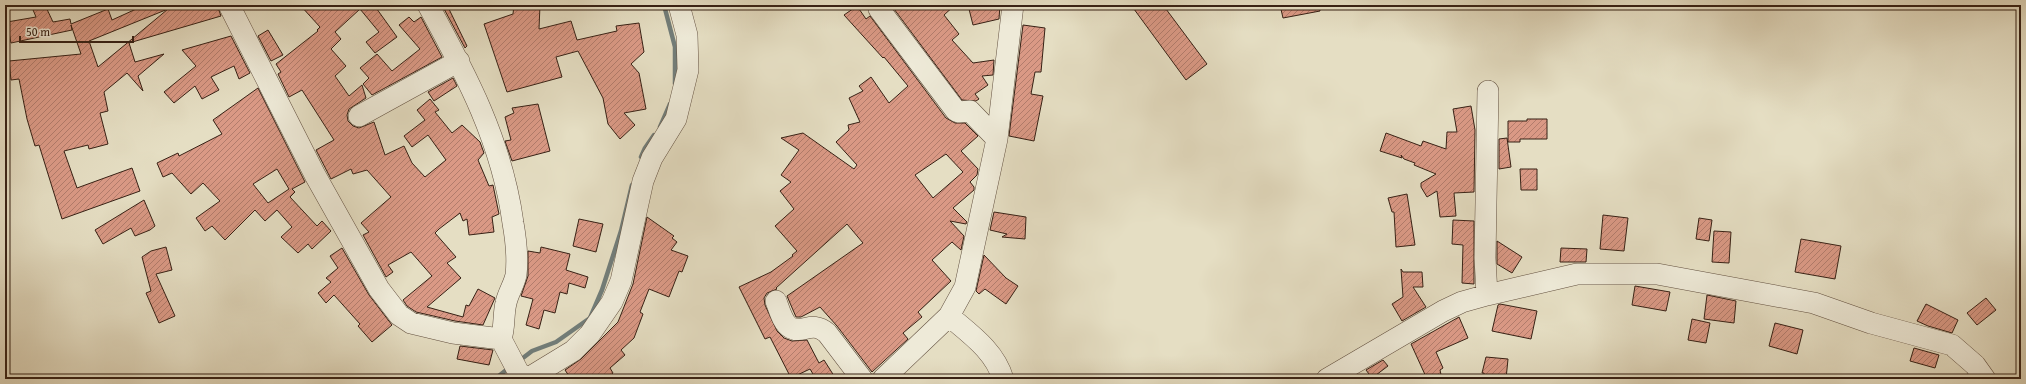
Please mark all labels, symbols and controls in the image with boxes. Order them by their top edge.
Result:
scale bar [20,18,133,44]
text: 50 m [26,23,50,40]

